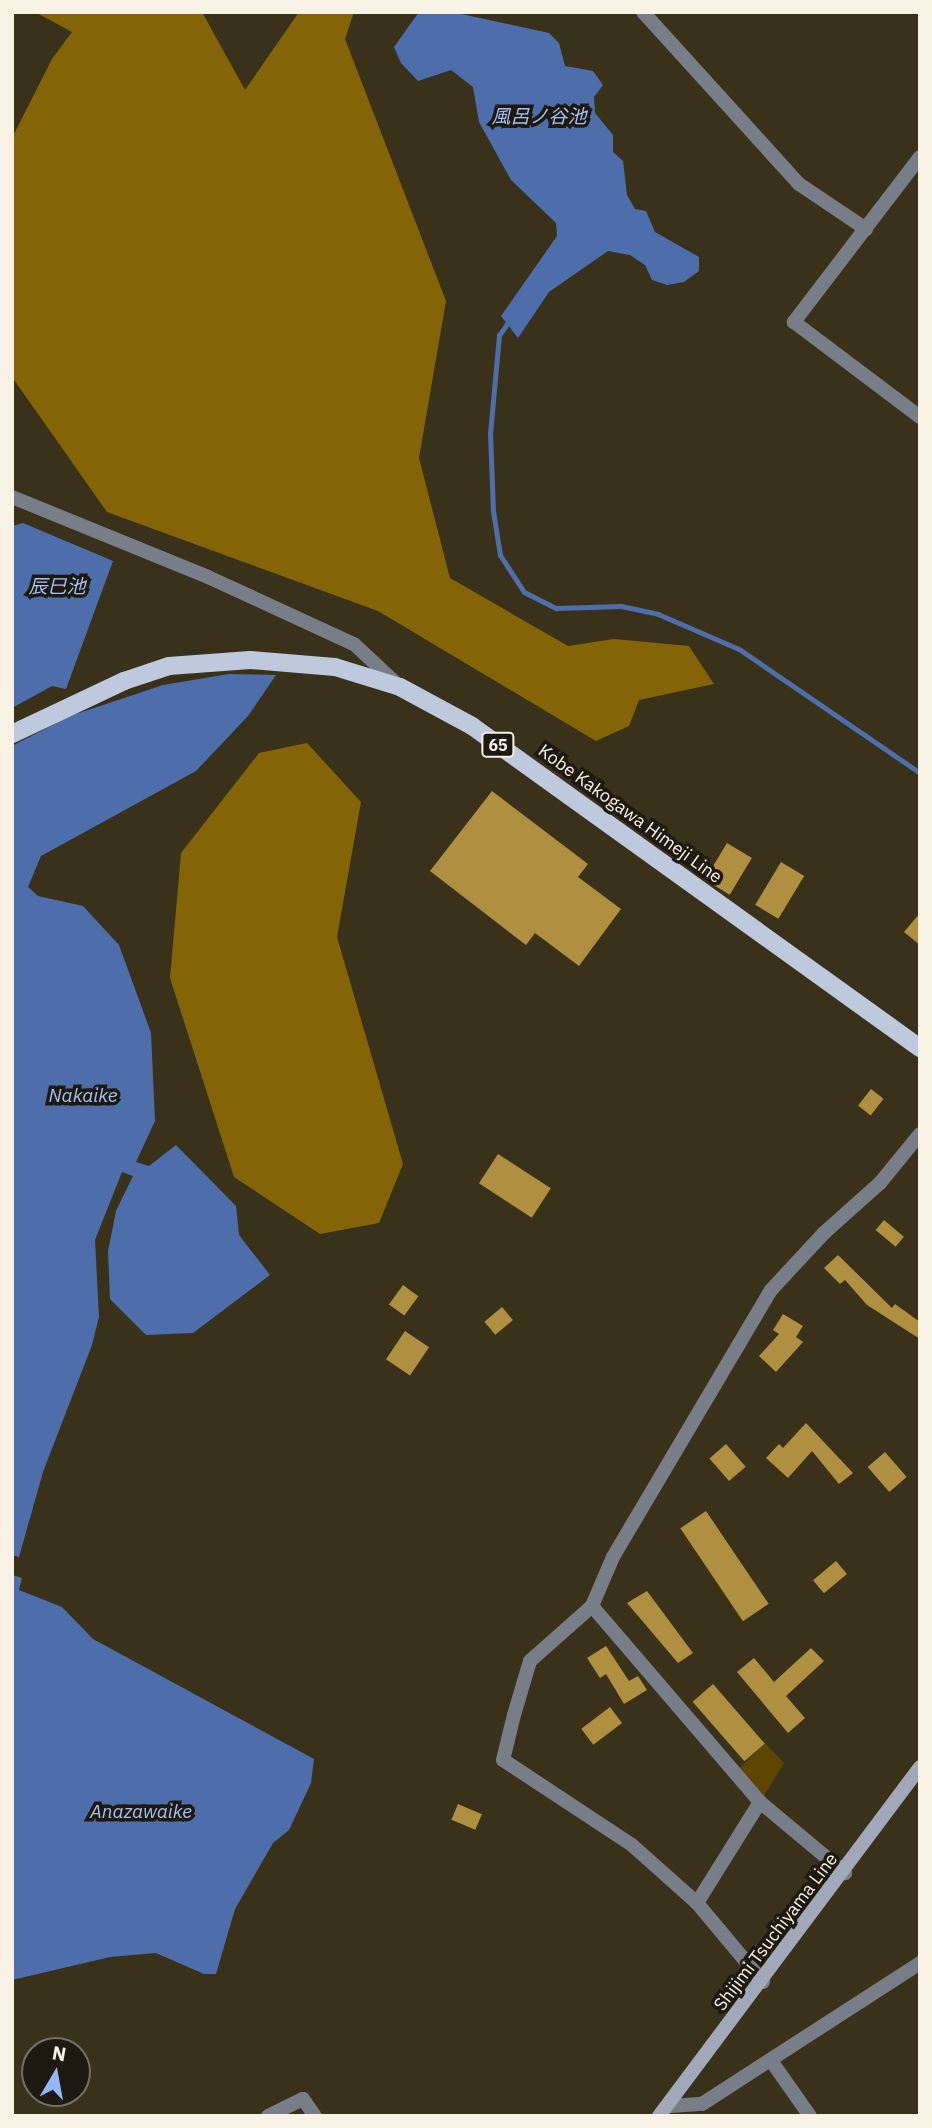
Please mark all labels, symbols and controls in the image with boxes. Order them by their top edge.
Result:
water label: 風呂ノ谷池 [492,106,586,128]
water label: 辰巳池 [29,576,85,598]
road number: 65 [480,732,516,758]
street label: Kobe Kakogawa Himeji Line [534,740,726,888]
water label: Nakaike [49,1085,117,1107]
water label: Anazawaike [90,1801,192,1823]
street label: Shijimi Tsuchiyama Line [710,1849,842,2015]
north arrow [21,2037,91,2107]
text: N [50,2040,68,2066]

